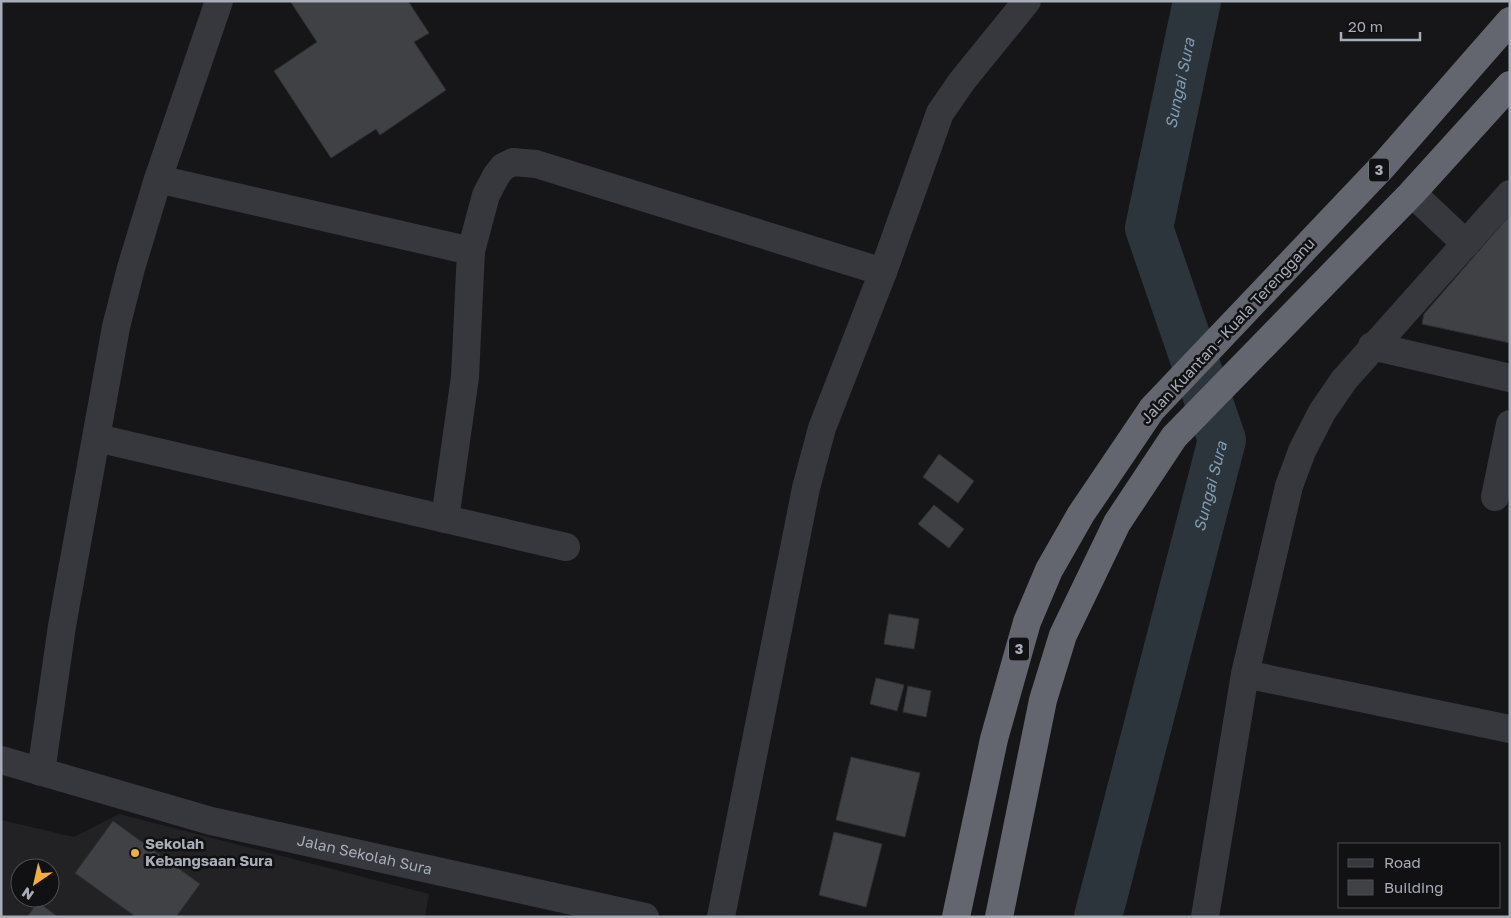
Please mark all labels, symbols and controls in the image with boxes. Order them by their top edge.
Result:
scale bar [1341,10,1420,42]
text: 20 m [1348,17,1383,35]
water label: Sungai Sura [1160,35,1199,130]
road number: 3 [1369,158,1389,182]
street label: Jalan Kuantan - Kuala Terengganu [1137,234,1318,427]
water label: Sungai Sura [1189,438,1231,533]
road number: 3 [1009,638,1029,661]
street label: Jalan Sekolah Sura [296,830,434,878]
place label: Sekolah Kebangsaan Sura [145,834,273,869]
legend [1338,843,1501,908]
marker: Sekolah Kebangsaan Sura [129,847,141,859]
text: Road [1384,853,1421,871]
north arrow [10,858,60,908]
text: Building [1384,878,1444,896]
text: N [18,884,37,904]

